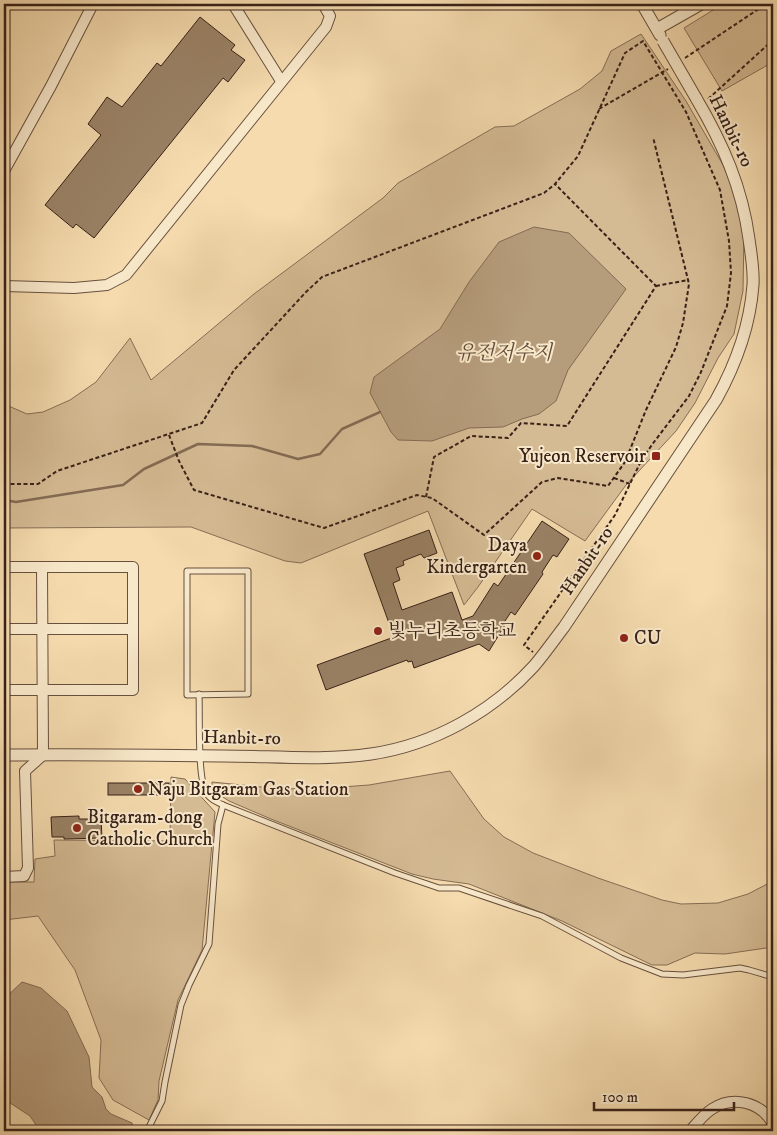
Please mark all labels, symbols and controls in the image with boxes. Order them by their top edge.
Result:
street label: Hanbit-ro [704,91,758,171]
water label: 유전저수지 [456,341,554,366]
place label: Yujeon Reservoir [519,445,646,468]
marker: Yujeon Reservoir [650,450,662,462]
street label: Hanbit-ro [556,522,618,600]
place label: Daya Kindergarten [426,534,527,579]
marker: Daya Kindergarten [531,550,543,562]
place label: 빛누리초등학교 [388,620,516,643]
marker: 빛누리초등학교 [372,625,384,637]
place label: CU [634,627,662,650]
marker: CU [618,632,630,644]
street label: Hanbit-ro [203,726,281,750]
place label: Naju Bitgaram Gas Station [148,778,349,801]
marker: Naju Bitgaram Gas Station [132,783,144,795]
place label: Bitgaram-dong Catholic Church [87,806,213,851]
marker: Bitgaram-dong Catholic Church [71,822,83,834]
scale bar [594,1080,734,1112]
text: 100 m [602,1088,638,1107]

